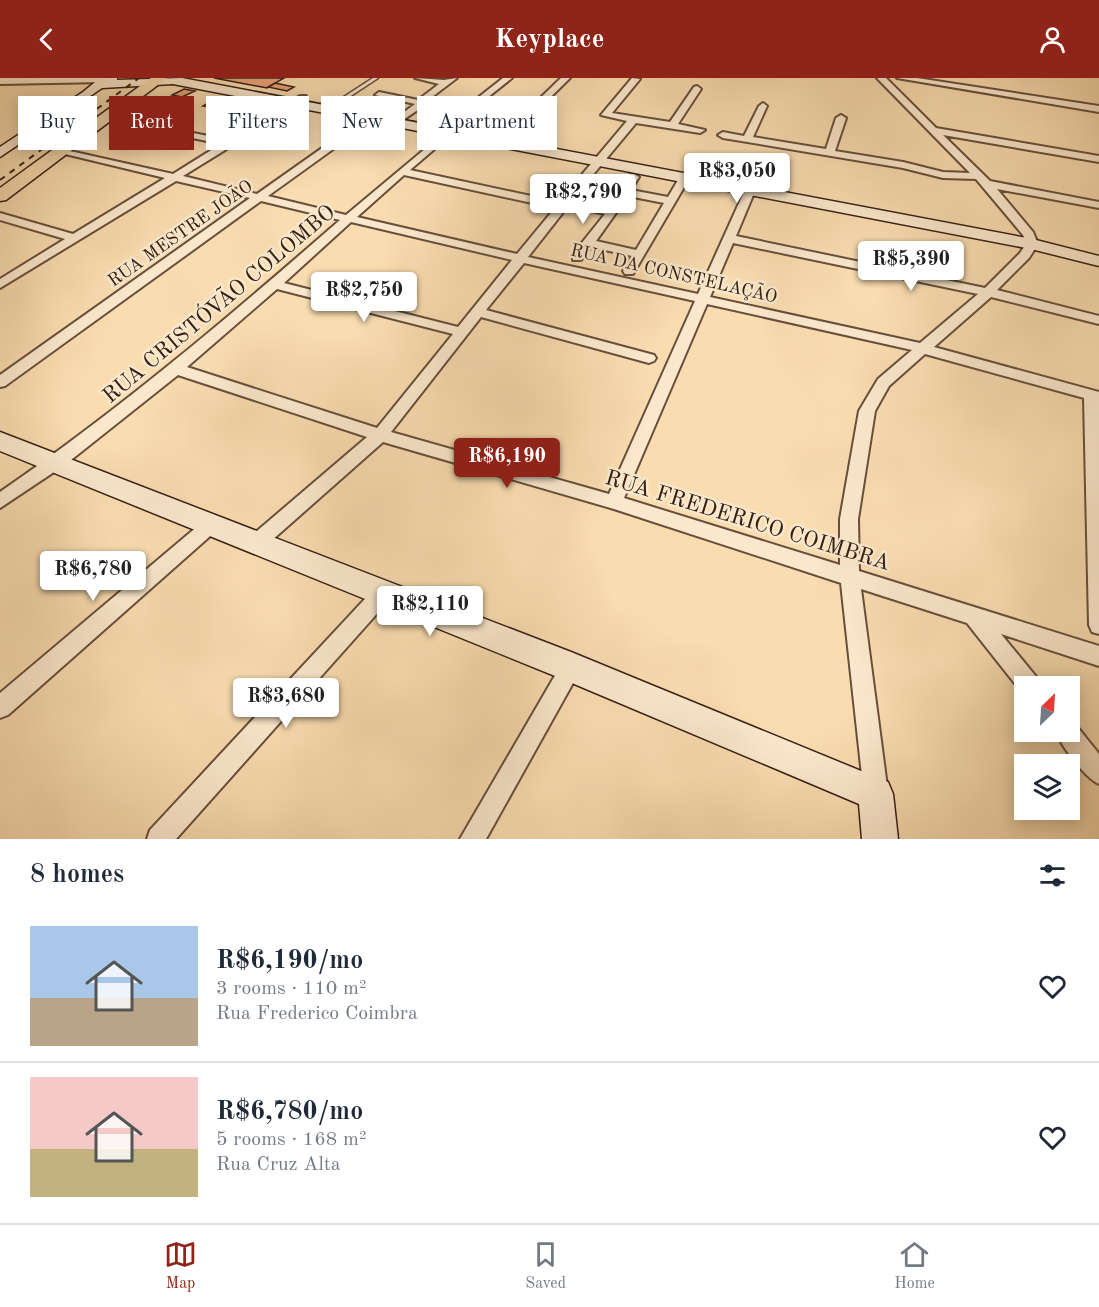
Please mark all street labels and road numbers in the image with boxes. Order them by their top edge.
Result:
street label: RUA MESTRE JOÃO [103,174,256,291]
street label: RUA CRISTÓVÃO COLOMBO [96,198,340,408]
street label: RUA DA CONSTELAÇÃO [569,238,780,307]
street label: RUA FREDERICO COIMBRA [602,467,893,575]

